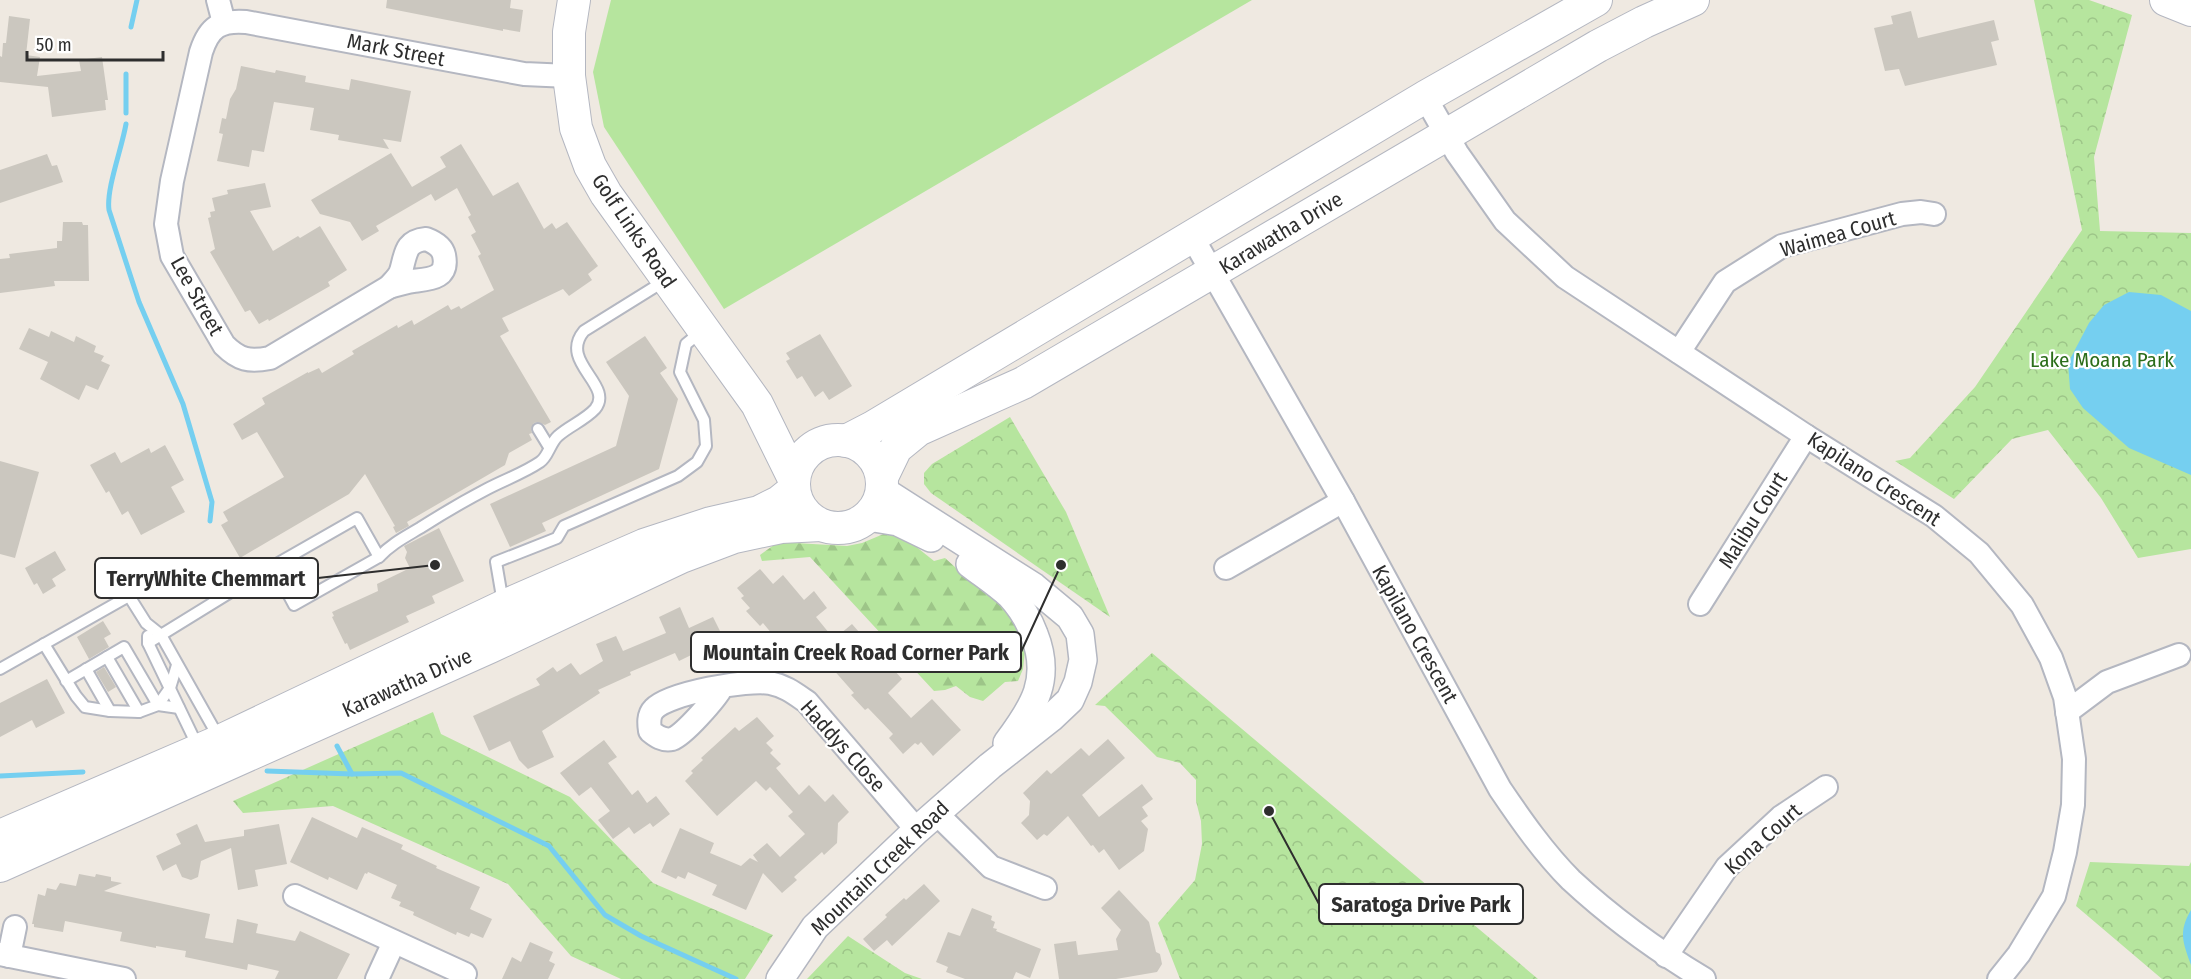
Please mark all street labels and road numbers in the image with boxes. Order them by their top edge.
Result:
street label: Mark Street [345,28,447,72]
street label: Golf Links Road [586,169,682,293]
street label: Karawatha Drive [1215,186,1347,280]
street label: Waimea Court [1777,205,1899,263]
street label: Lee Street [165,252,229,340]
street label: Kapilano Crescent [1802,426,1946,532]
street label: Malibu Court [1713,467,1793,573]
street label: Kapilano Crescent [1366,560,1464,708]
street label: Karawatha Drive [338,643,476,723]
street label: Haddys Close [795,695,891,797]
street label: Mountain Creek Road [805,795,955,941]
street label: Kona Court [1719,798,1807,880]

